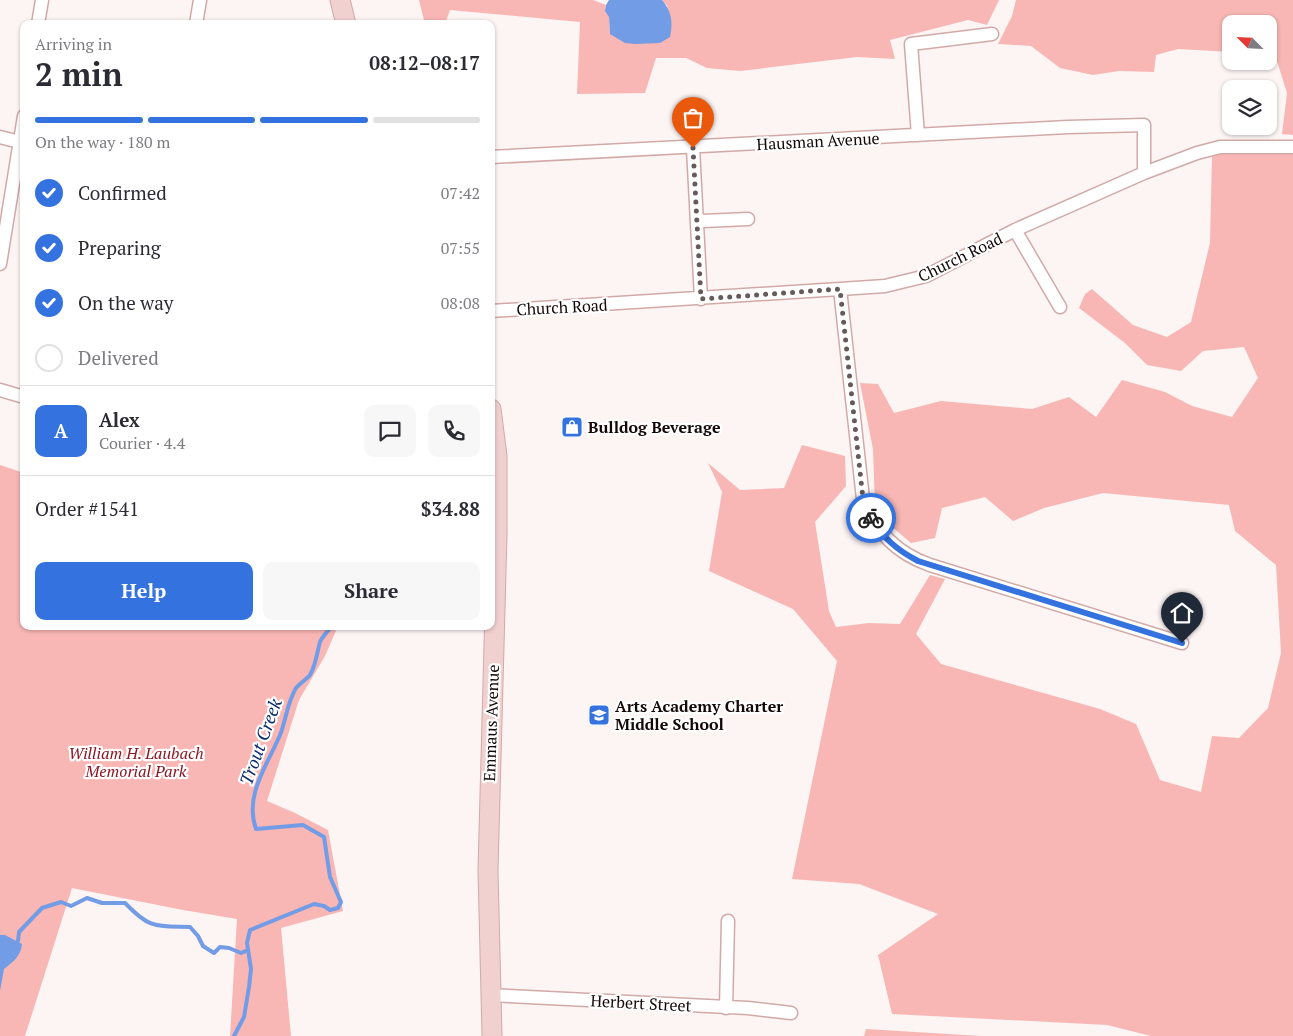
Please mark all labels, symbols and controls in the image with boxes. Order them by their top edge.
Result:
north arrow [1222,15,1278,70]
map controls [1222,15,1277,135]
text: Arriving in [35,33,112,55]
text: 08:12–08:17 [369,50,480,75]
text: 2 min [35,53,123,95]
button: layers [1222,80,1277,135]
pin [672,97,714,148]
icon: bag [679,104,707,132]
street label: Hausman Avenue [756,127,880,155]
text: On the way · 180 m [35,131,170,153]
icon: check [35,179,63,207]
text: Confirmed [78,180,167,205]
text: 07:42 [441,182,480,204]
street label: Church Road [914,227,1006,287]
icon: check [35,234,63,262]
text: Preparing [78,235,161,260]
text: 07:55 [441,237,480,259]
icon: check [35,289,63,317]
text: On the way [78,290,173,315]
text: 08:08 [441,292,480,314]
street label: Church Road [516,294,608,320]
text: Delivered [78,345,159,370]
button: chat [364,405,416,457]
button: phone [428,405,480,457]
text: Alex [99,407,140,432]
shop icon: Bulldog Beverage [560,415,584,439]
place label: Bulldog Beverage [588,416,721,438]
text: A [54,418,68,443]
text: Courier · 4.4 [99,432,185,454]
courier [846,493,896,543]
text: Order #1541 [35,496,139,521]
text: $34.88 [421,496,480,521]
icon: bike [857,504,885,532]
button: Help [35,562,253,620]
button: Share [263,562,480,620]
pin [1161,592,1203,643]
icon: home [1168,599,1196,627]
street label: Emmaus Avenue [478,664,504,782]
water label: Trout Creek [233,695,287,788]
place label: Arts Academy Charter Middle School [615,695,783,735]
school or university icon: Arts Academy Charter Middle School [587,703,611,727]
park label: William H. Laubach Memorial Park [68,742,204,782]
street label: Herbert Street [590,989,692,1017]

